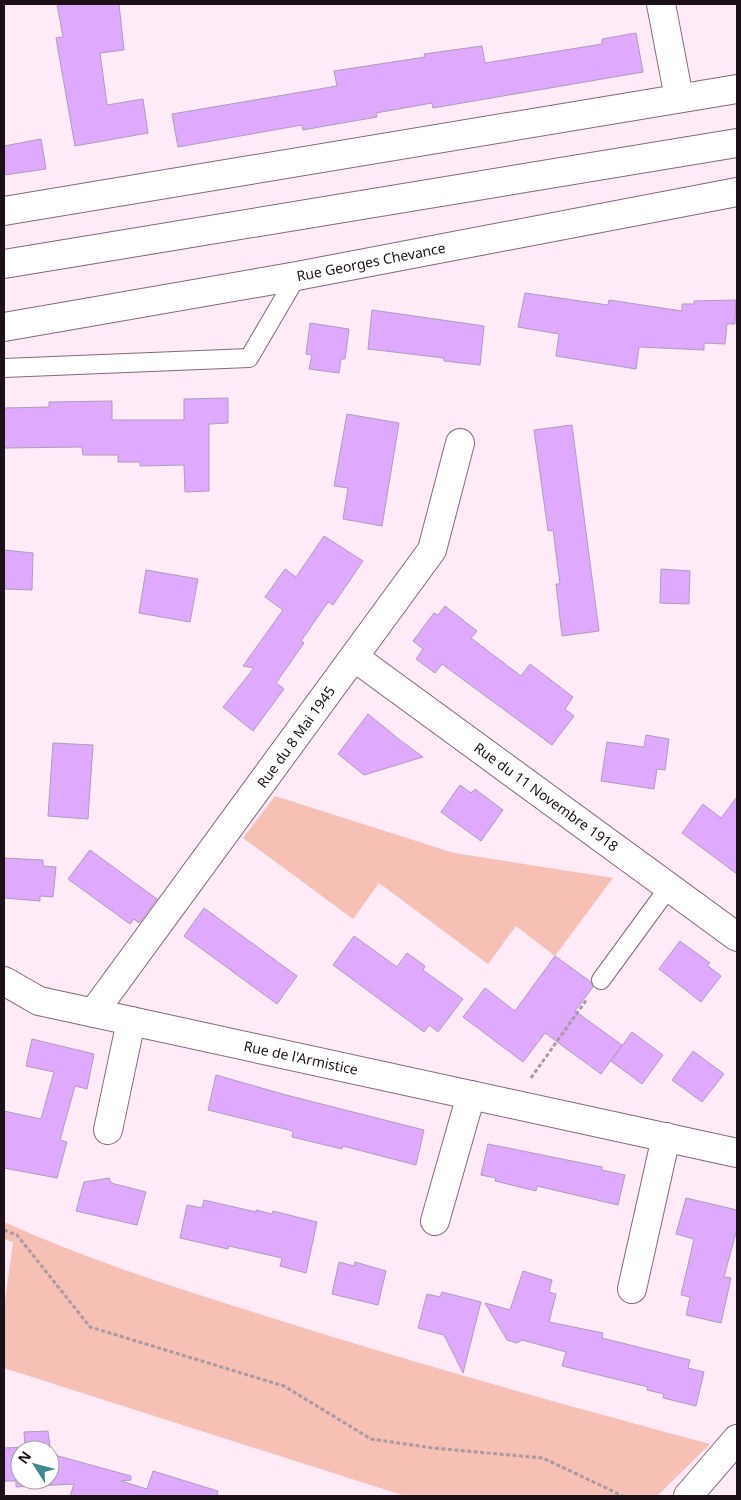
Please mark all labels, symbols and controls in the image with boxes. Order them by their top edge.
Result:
street label: Rue Georges Chevance [295,238,447,285]
street label: Rue du 8 Mai 1945 [252,682,339,791]
street label: Rue du 11 Novembre 1918 [470,738,622,855]
street label: Rue de l'Armistice [242,1036,360,1079]
north arrow [10,1440,60,1490]
text: N [13,1447,35,1467]

